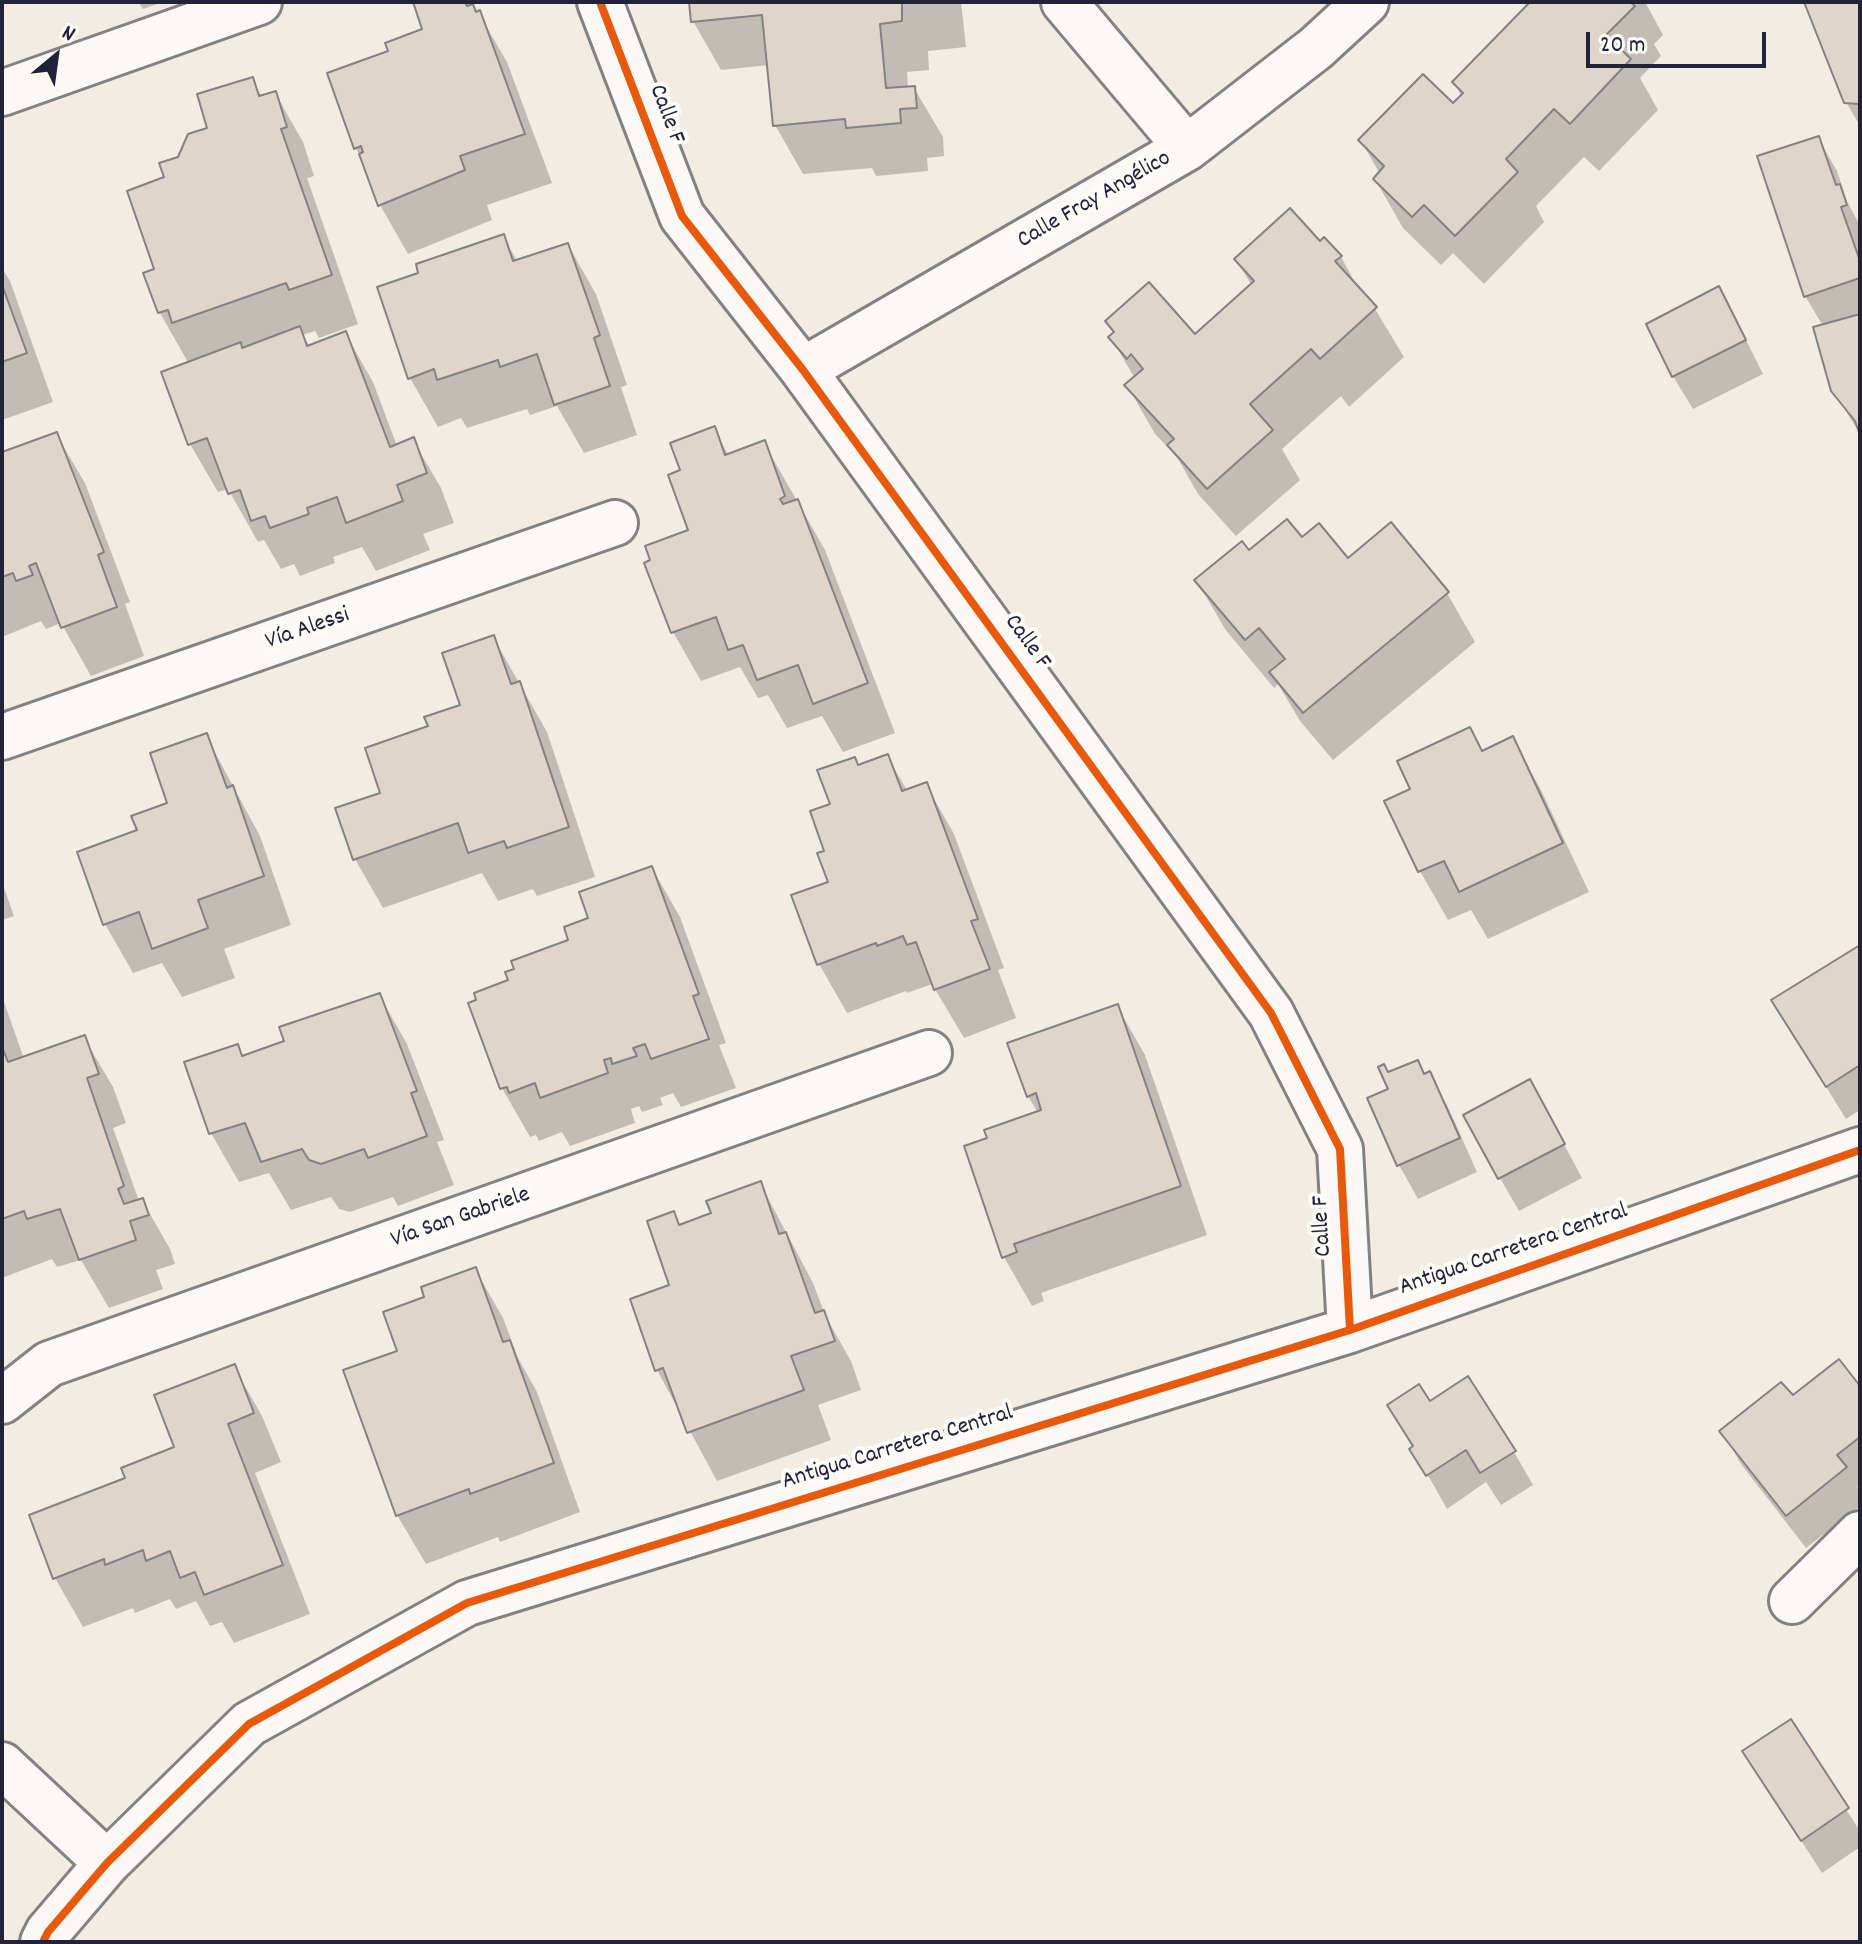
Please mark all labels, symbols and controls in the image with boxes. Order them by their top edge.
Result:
north arrow [16,16,96,96]
scale bar [1590,16,1770,66]
text: N [56,18,80,51]
text: 20 m [1600,29,1646,63]
street label: Calle F [641,81,689,149]
street label: Calle Fray Angélico [1013,145,1177,257]
street label: Vía Alessi [262,602,354,658]
street label: Calle F [996,610,1056,676]
street label: Vía San Gabriele [388,1182,534,1256]
street label: Calle F [1308,1195,1340,1257]
street label: Antigua Carretera Central [1396,1198,1632,1304]
street label: Antigua Carretera Central [779,1400,1017,1498]

